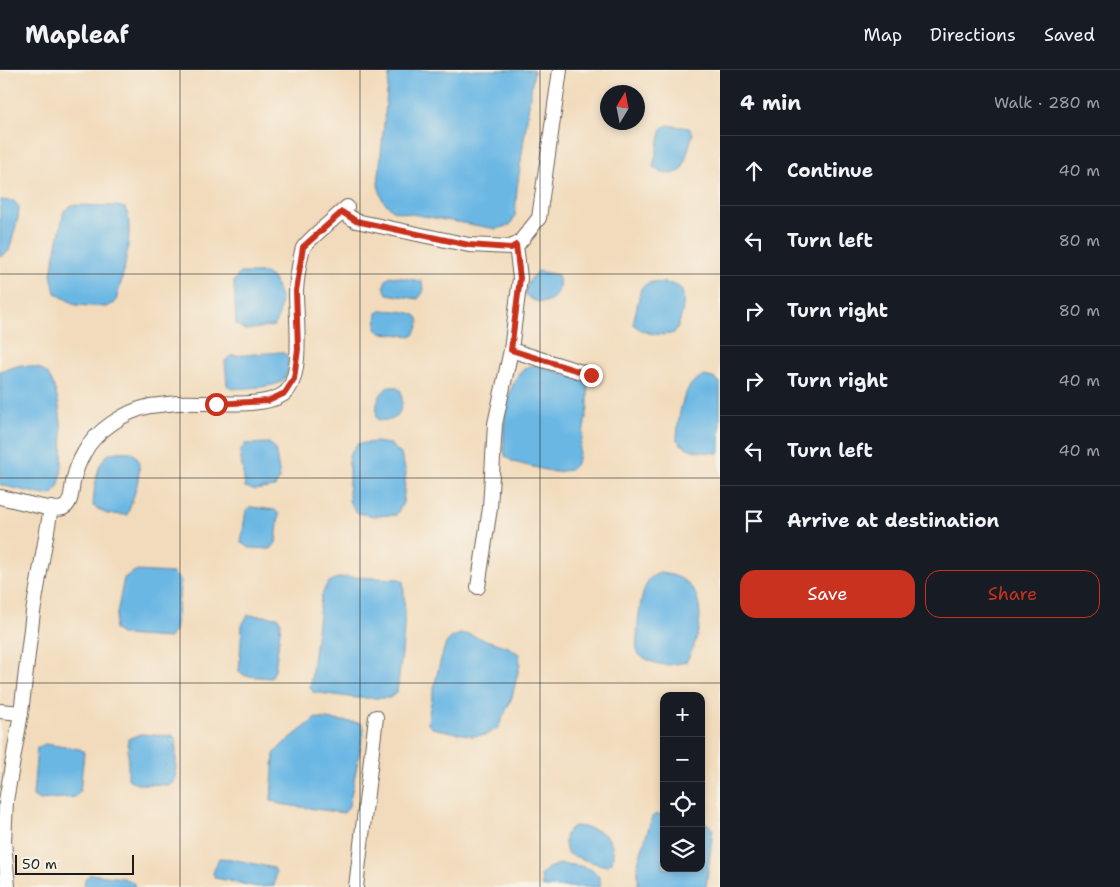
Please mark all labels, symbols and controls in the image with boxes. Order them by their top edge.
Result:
text: Mapleaf [25,19,129,51]
text: Map [864,23,902,47]
text: Directions [930,23,1016,47]
text: Saved [1044,23,1095,47]
north arrow [600,85,645,130]
text: 4 min [740,89,801,117]
text: Walk · 280 m [994,92,1100,113]
icon: ahead [740,157,768,185]
text: Continue [787,158,873,183]
text: 40 m [1058,160,1100,181]
icon: left [740,227,768,255]
text: Turn left [787,228,873,253]
text: 80 m [1059,230,1100,251]
icon: right [740,297,768,325]
text: Turn right [787,298,888,323]
text: 80 m [1059,300,1100,321]
route end [580,364,603,387]
icon: right [740,367,768,395]
text: Turn right [787,368,888,393]
text: 40 m [1058,370,1100,391]
route start [205,393,228,416]
icon: left [740,437,768,465]
text: Turn left [787,438,873,463]
text: 40 m [1058,440,1100,461]
icon: arrive [740,507,768,535]
text: Arrive at destination [787,508,999,533]
button: Save [740,570,915,618]
button: Share [925,570,1100,618]
map controls [660,692,705,872]
button: + [660,692,705,737]
button: − [660,737,705,782]
button: locate [660,782,705,827]
button: layers [660,827,705,872]
scale bar [15,852,134,875]
text: 50 m [22,855,57,873]

